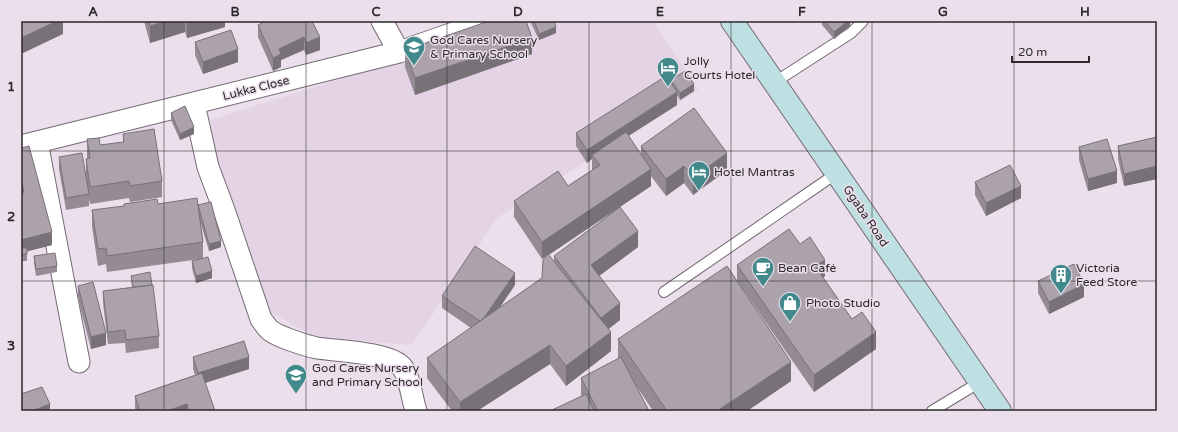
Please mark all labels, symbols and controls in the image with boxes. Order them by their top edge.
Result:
text: A [88,4,98,20]
text: B [230,4,240,20]
text: C [371,4,381,20]
text: D [513,4,523,20]
text: E [656,4,664,20]
text: F [798,4,806,20]
text: G [938,4,948,20]
text: H [1080,4,1090,20]
place label: God Cares Nursery & Primary School [430,33,538,61]
school or university icon: God Cares Nursery & Primary School [401,34,427,67]
scale bar [1012,38,1089,64]
text: 20 m [1018,45,1047,59]
place label: Jolly Courts Hotel [684,54,755,82]
hotel icon: Jolly Courts Hotel [655,55,681,88]
street label: Lukka Close [221,73,291,103]
text: 1 [7,79,15,95]
hotel icon: Hotel Mantras [686,159,712,192]
place label: Hotel Mantras [714,165,795,179]
street label: Ggaba Road [840,183,892,249]
text: 2 [7,209,15,225]
cafe icon: Bean Café [750,255,776,288]
place label: Bean Café [778,261,836,275]
place label: Victoria Feed Store [1076,261,1137,289]
building icon: Victoria Feed Store [1048,262,1074,295]
shop icon: Photo Studio [777,290,803,323]
place label: Photo Studio [806,296,880,310]
text: 3 [7,338,15,354]
place label: God Cares Nursery and Primary School [312,361,423,389]
school or university icon: God Cares Nursery and Primary School [283,362,309,395]

